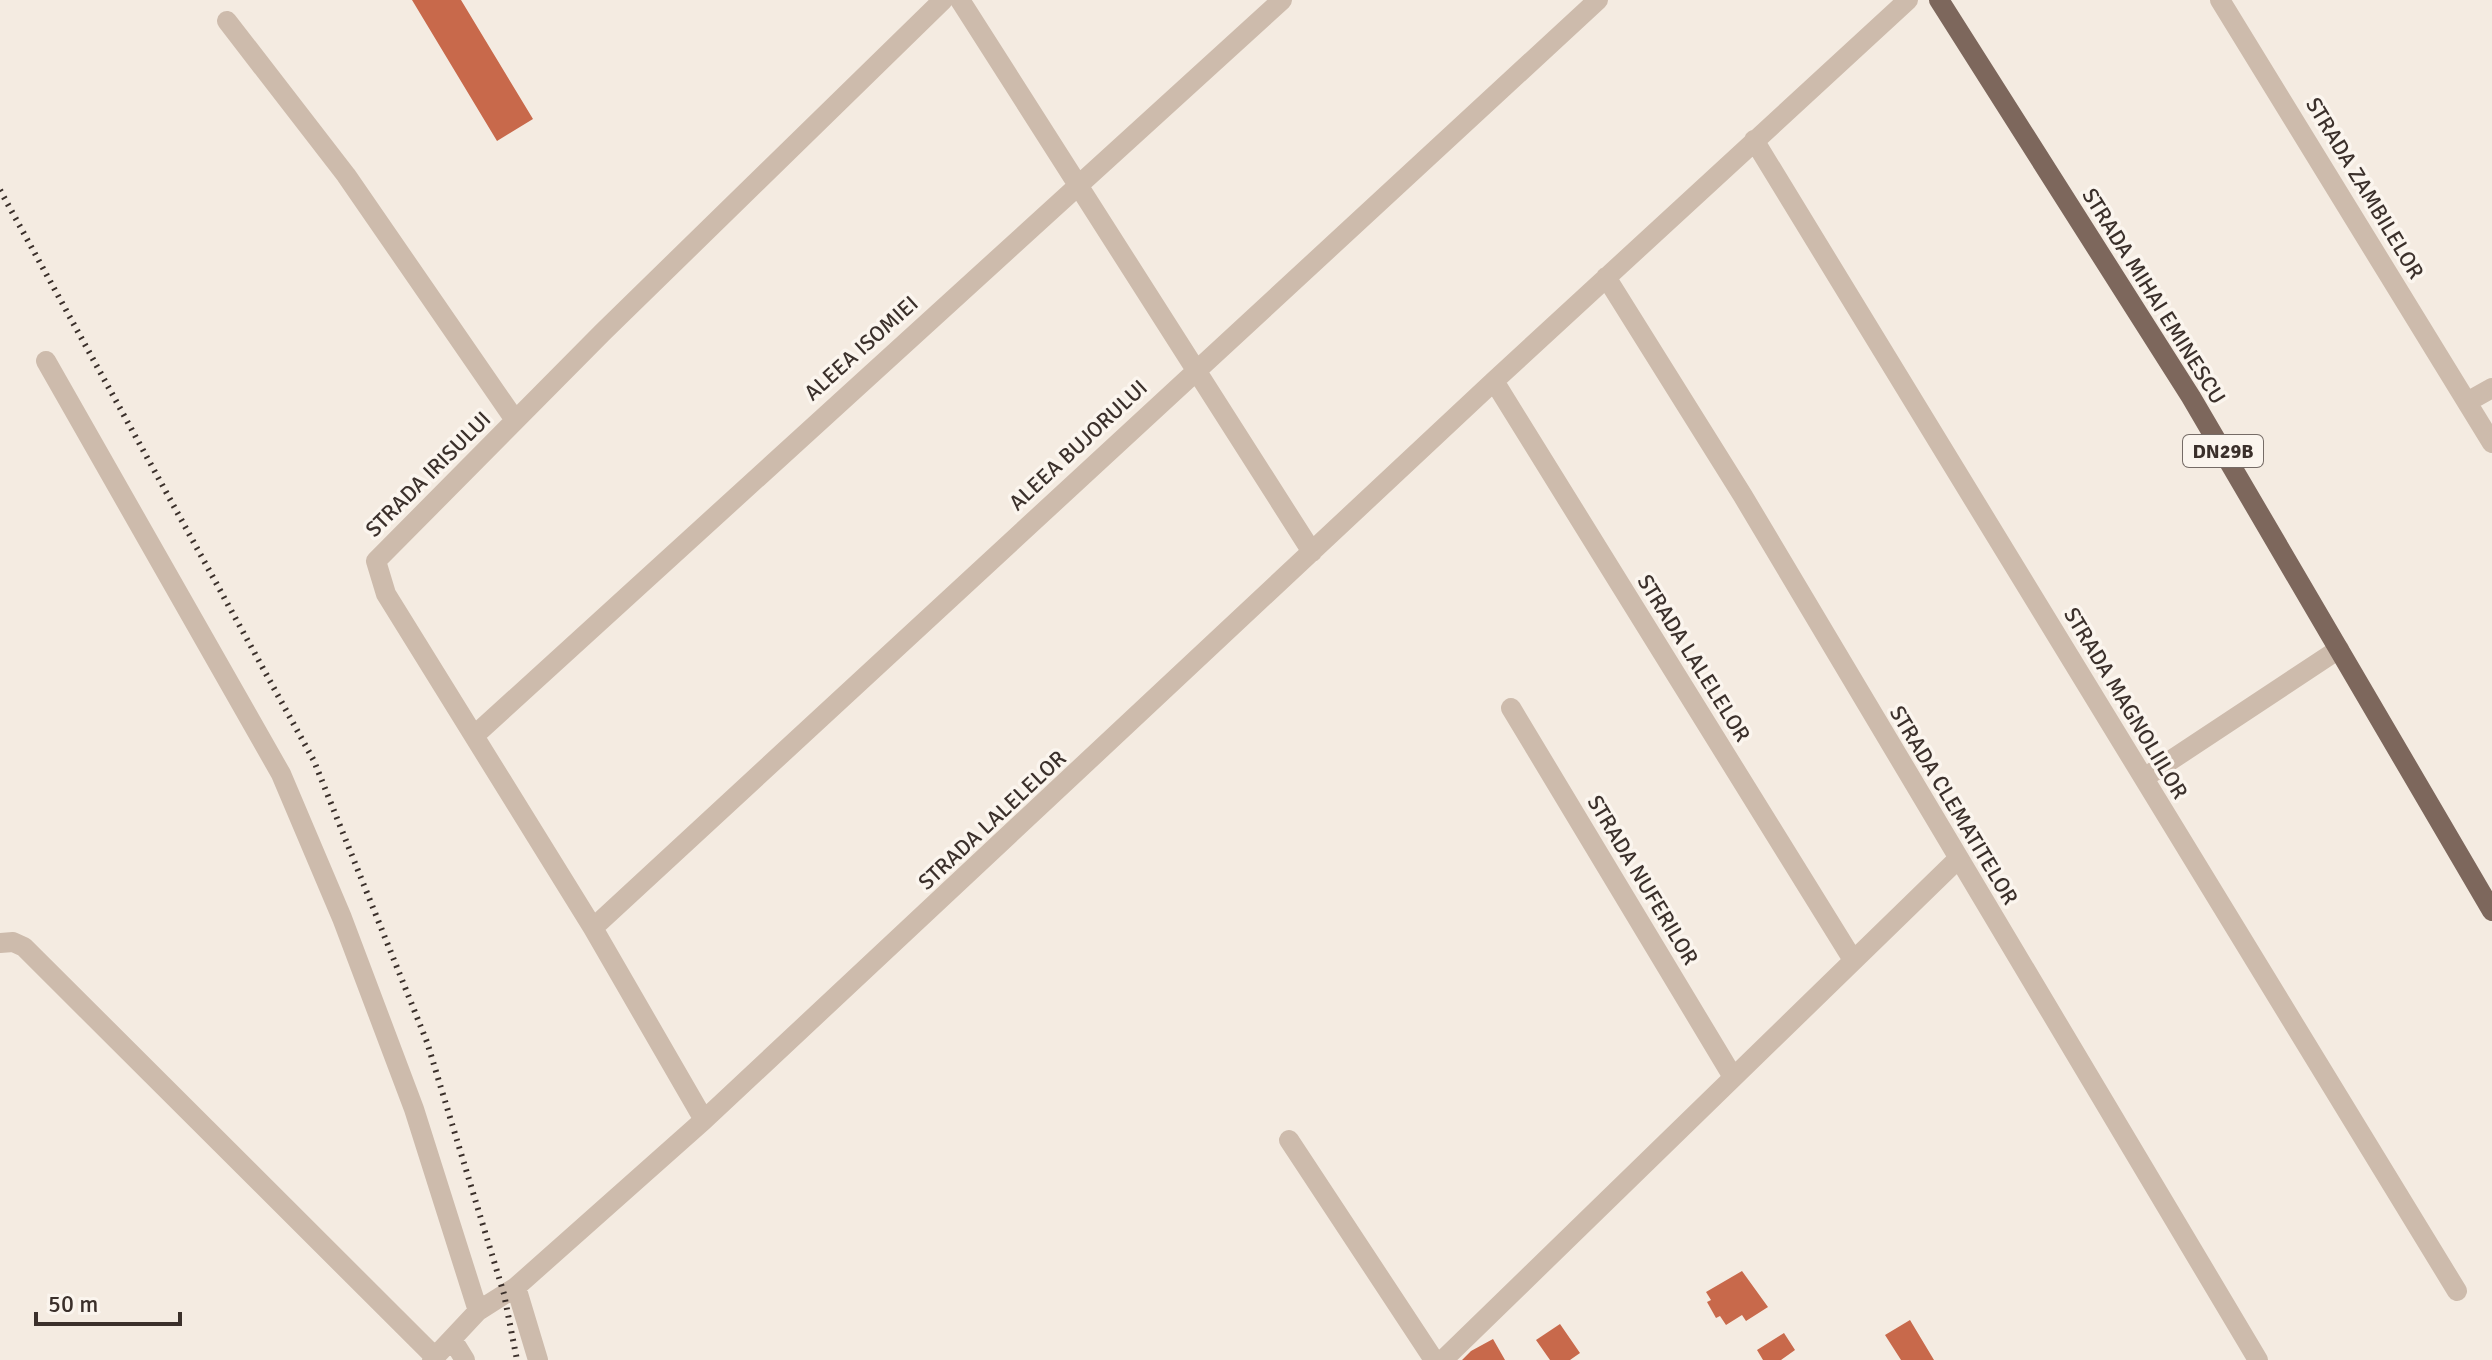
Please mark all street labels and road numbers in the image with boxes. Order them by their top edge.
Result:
street label: STRADA ZAMBILELOR [2300,92,2430,284]
street label: STRADA MIHAI EMINESCU [2076,183,2232,409]
street label: ALEEA ISOMIEI [798,290,924,406]
street label: ALEEA BUJORULUI [1003,374,1153,516]
street label: STRADA IRISULUI [360,406,496,542]
road number: DN29B [2183,435,2263,467]
street label: STRADA LALELELOR [1632,569,1756,747]
street label: STRADA MAGNOLIILOR [2058,602,2194,804]
street label: STRADA CLEMATITELOR [1884,701,2024,909]
street label: STRADA LALELELOR [913,745,1071,895]
street label: STRADA NUFERILOR [1582,790,1704,970]

